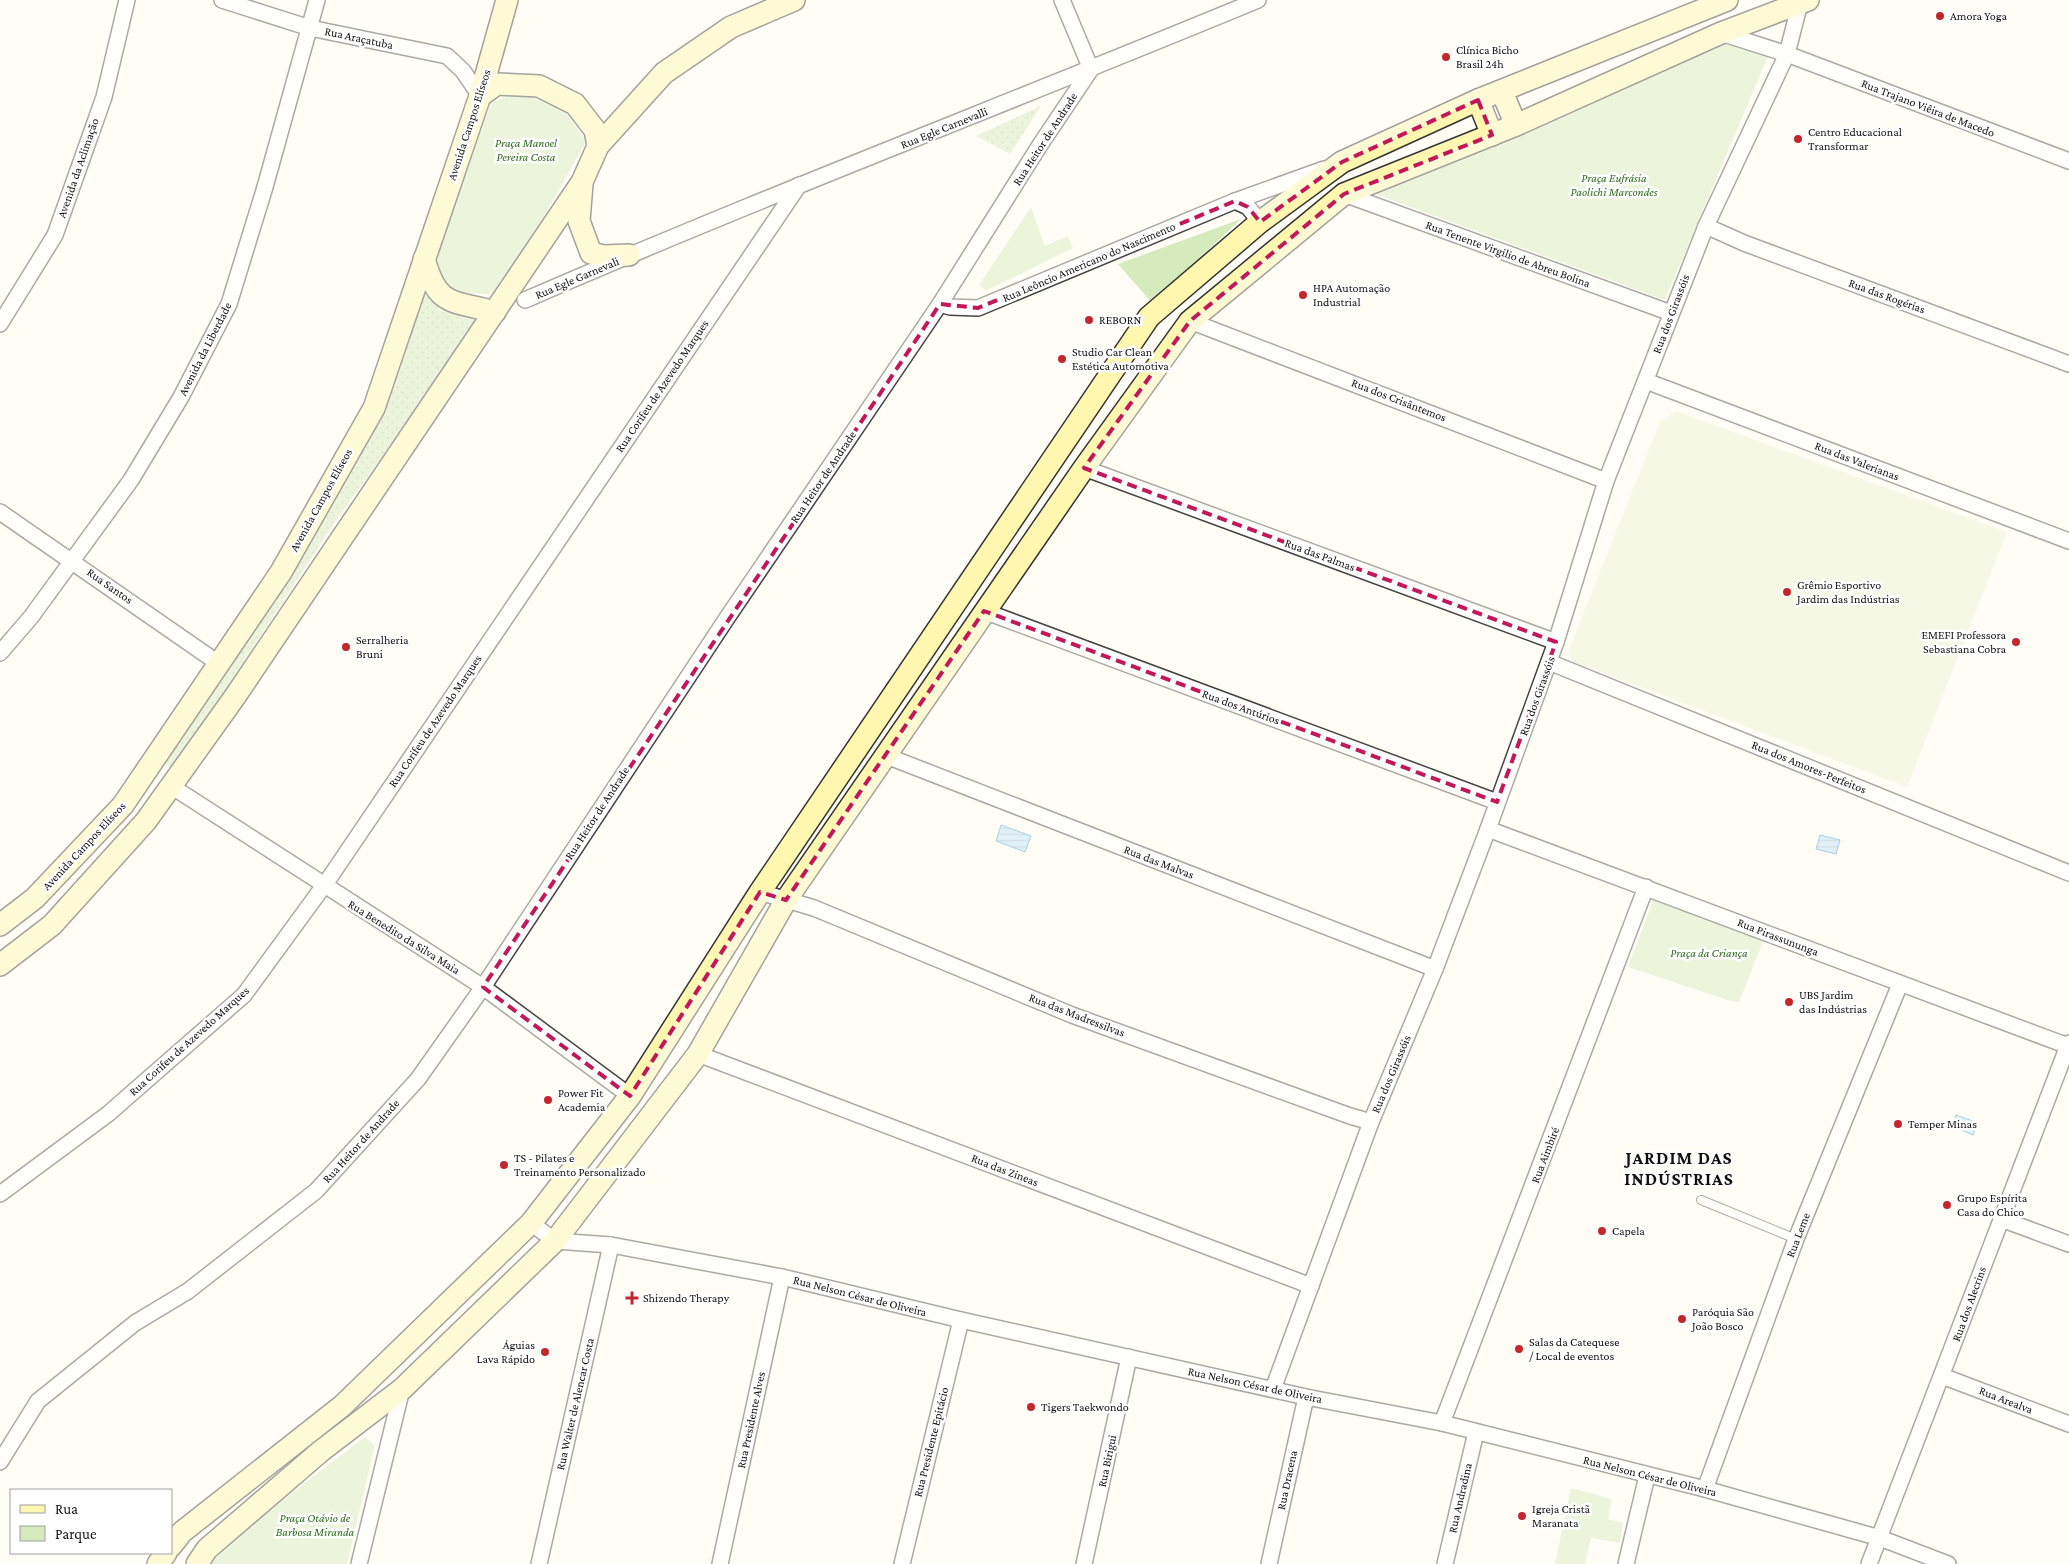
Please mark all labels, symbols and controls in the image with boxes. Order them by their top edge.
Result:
place label: Amora Yoga [1950,9,2007,23]
marker: Amora Yoga [1934,10,1946,22]
street label: Rua Araçatuba [323,24,395,52]
place label: Clínica Bicho Brasil 24h [1456,43,1519,71]
marker: Clínica Bicho Brasil 24h [1440,51,1452,63]
street label: Avenida Campos Elíseos [444,67,494,182]
street label: Rua Trajano Viêira de Macedo [1859,76,1997,140]
street label: Rua Heitor de Andrade [1010,90,1080,188]
street label: Rua Egle Carnevalli [898,104,990,152]
street label: Avenida da Aclimação [54,116,102,220]
place label: Centro Educacional Transformar [1808,125,1902,153]
marker: Centro Educacional Transformar [1792,133,1804,145]
park label: Praça Manoel Pereira Costa [495,136,558,164]
park label: Praça Eufrásia Paolichi Marcondes [1570,171,1658,199]
street label: Rua Tenente Virgilio de Abreu Bolina [1424,218,1593,291]
street label: Rua Leôncio Americano do Nascimento [1000,219,1178,305]
street label: Rua Egle Garnevali [533,254,621,302]
street label: Rua dos Girassóis [1650,272,1693,355]
street label: Rua das Rogérias [1847,276,1928,316]
place label: HPA Automação Industrial [1313,281,1390,309]
marker: HPA Automação Industrial [1297,289,1309,301]
street label: Avenida da Liberdade [175,300,235,398]
place label: REBORN [1099,313,1141,327]
marker: REBORN [1083,314,1095,326]
street label: Rua Corifeu de Azevedo Marques [612,317,712,455]
place label: Studio Car Clean Estética Automotiva [1072,345,1169,373]
marker: Studio Car Clean Estética Automotiva [1056,353,1068,365]
street label: Rua dos Crisântemos [1350,375,1449,425]
street label: Rua Heitor de Andrade [787,428,859,526]
street label: Rua das Valerianas [1813,438,1902,484]
street label: Avenida Campos Elíseos [287,446,355,554]
street label: Rua das Palmas [1283,536,1357,574]
street label: Rua Santos [84,565,136,607]
place label: Grêmio Esportivo Jardim das Indústrias [1796,578,1900,606]
marker: Grêmio Esportivo Jardim das Indústrias [1781,586,1793,598]
place label: EMEFI Professora Sebastiana Cobra [1921,628,2006,656]
place label: Serralheria Bruni [356,633,409,661]
marker: EMEFI Professora Sebastiana Cobra [2010,636,2022,648]
marker: Serralheria Bruni [340,641,352,653]
street label: Rua Corifeu de Azevedo Marques [385,652,485,790]
street label: Rua dos Girassóis [1516,654,1558,738]
street label: Rua dos Antúrios [1200,686,1282,728]
street label: Rua dos Amores-Perfeitos [1750,738,1869,797]
street label: Rua Heitor de Andrade [562,764,632,862]
street label: Avenida Campos Elíseos [39,799,129,893]
street label: Rua das Malvas [1122,842,1196,882]
street label: Rua Benedito da Silva Maia [345,897,463,977]
street label: Rua Pirassununga [1735,915,1821,959]
park label: Praça da Criança [1670,946,1748,960]
street label: Rua Corifeu de Azevedo Marques [126,983,252,1099]
place label: UBS Jardim das Indústrias [1799,988,1867,1016]
street label: Rua das Madressilvas [1027,990,1127,1040]
marker: UBS Jardim das Indústrias [1783,996,1795,1008]
street label: Rua dos Girassóis [1368,1033,1414,1115]
place label: Power Fit Academia [558,1086,606,1114]
marker: Power Fit Academia [542,1094,554,1106]
street label: Rua Heitor de Andrade [320,1096,402,1186]
place label: Temper Minas [1908,1117,1977,1131]
marker: Temper Minas [1892,1118,1904,1130]
street label: Rua Aimbiré [1528,1125,1562,1185]
district label: JARDIM DAS INDÚSTRIAS [1623,1148,1734,1189]
place label: TS - Pilates e Treinamento Personalizado [514,1151,646,1179]
street label: Rua das Zineas [969,1151,1041,1189]
marker: TS - Pilates e Treinamento Personalizado [498,1159,510,1171]
place label: Grupo Espírita Casa do Chico [1957,1191,2028,1219]
marker: Grupo Espírita Casa do Chico [1941,1199,1953,1211]
street label: Rua Leme [1783,1211,1813,1259]
place label: Capela [1612,1224,1645,1238]
marker: Capela [1596,1225,1608,1237]
street label: Rua dos Alecrins [1949,1264,1989,1343]
street label: Rua Nelson César de Oliveira [792,1273,929,1319]
marker: Shizendo Therapy [625,1291,639,1305]
place label: Shizendo Therapy [643,1291,730,1305]
place label: Paróquia São João Bosco [1691,1305,1754,1333]
marker: Paróquia São João Bosco [1676,1313,1688,1325]
place label: Salas da Catequese / Local de eventos [1529,1335,1619,1363]
street label: Rua Walter de Alencar Costa [553,1336,597,1471]
place label: Águias Lava Rápido [476,1338,535,1366]
marker: Salas da Catequese / Local de eventos [1513,1343,1525,1355]
marker: Águias Lava Rápido [539,1346,551,1358]
street label: Rua Nelson César de Oliveira [1187,1364,1324,1406]
street label: Rua Presidente Alves [734,1370,768,1470]
street label: Rua Arealva [1977,1383,2035,1417]
street label: Rua Presidente Epitácio [911,1386,951,1498]
place label: Tigers Taekwondo [1041,1400,1129,1414]
marker: Tigers Taekwondo [1025,1401,1037,1413]
street label: Rua Birigui [1095,1434,1119,1488]
street label: Rua Dracena [1274,1449,1300,1511]
street label: Rua Nelson César de Oliveira [1582,1453,1719,1499]
street label: Rua Andradina [1445,1461,1475,1534]
legend [10,1489,172,1554]
text: Rua [55,1501,78,1517]
place label: Igreja Cristã Maranata [1532,1502,1591,1530]
marker: Igreja Cristã Maranata [1516,1510,1528,1522]
park label: Praça Otávio de Barbosa Miranda [276,1511,355,1539]
text: Parque [55,1526,97,1543]

